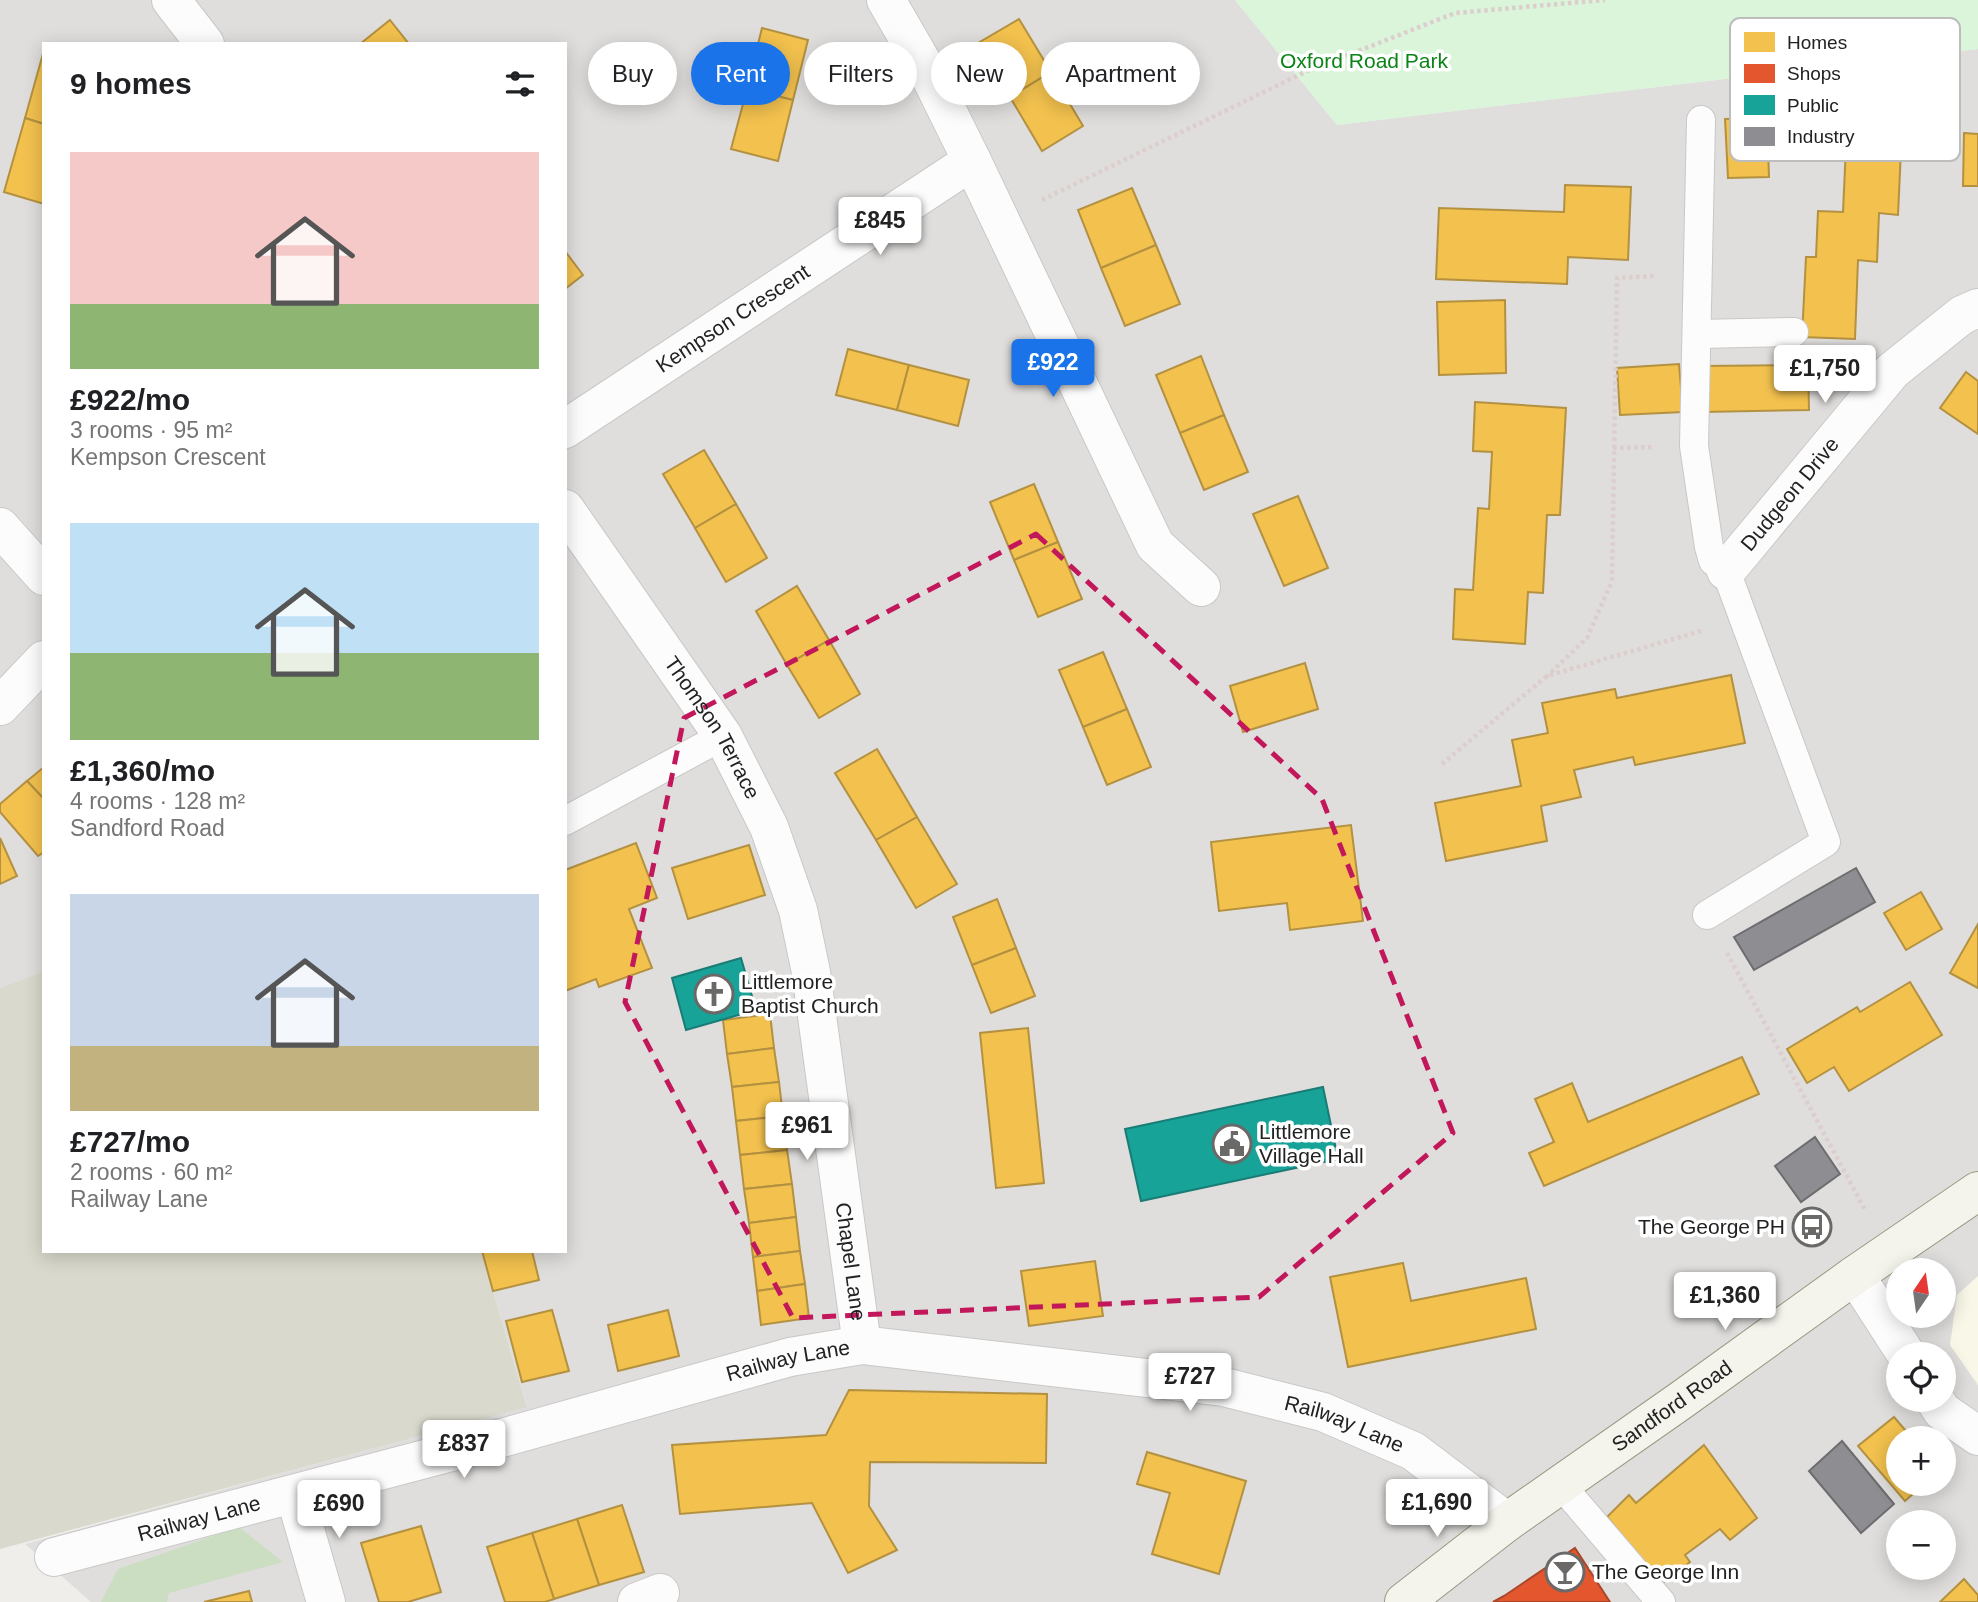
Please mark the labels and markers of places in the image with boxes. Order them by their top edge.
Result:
pin: £845 [839,198,921,257]
pin: £922 [1012,340,1094,399]
pin: £1,750 [1768,346,1882,405]
place label: Littlemore Baptist Church [741,970,879,1017]
church icon: Littlemore Baptist Church [693,973,735,1015]
pin: £961 [766,1102,848,1162]
place label: Littlemore Village Hall [1259,1120,1364,1167]
public building icon: Littlemore Village Hall [1211,1123,1253,1165]
bus stop icon: The George PH [1791,1206,1833,1248]
place label: The George PH [1638,1215,1785,1238]
pin: £1,360 [1668,1272,1782,1332]
pin: £727 [1149,1354,1231,1413]
pin: £837 [423,1420,505,1480]
pin: £690 [298,1480,380,1540]
pin: £1,690 [1380,1480,1494,1539]
bar icon: The George Inn [1544,1551,1586,1593]
place label: The George Inn [1592,1560,1739,1583]

